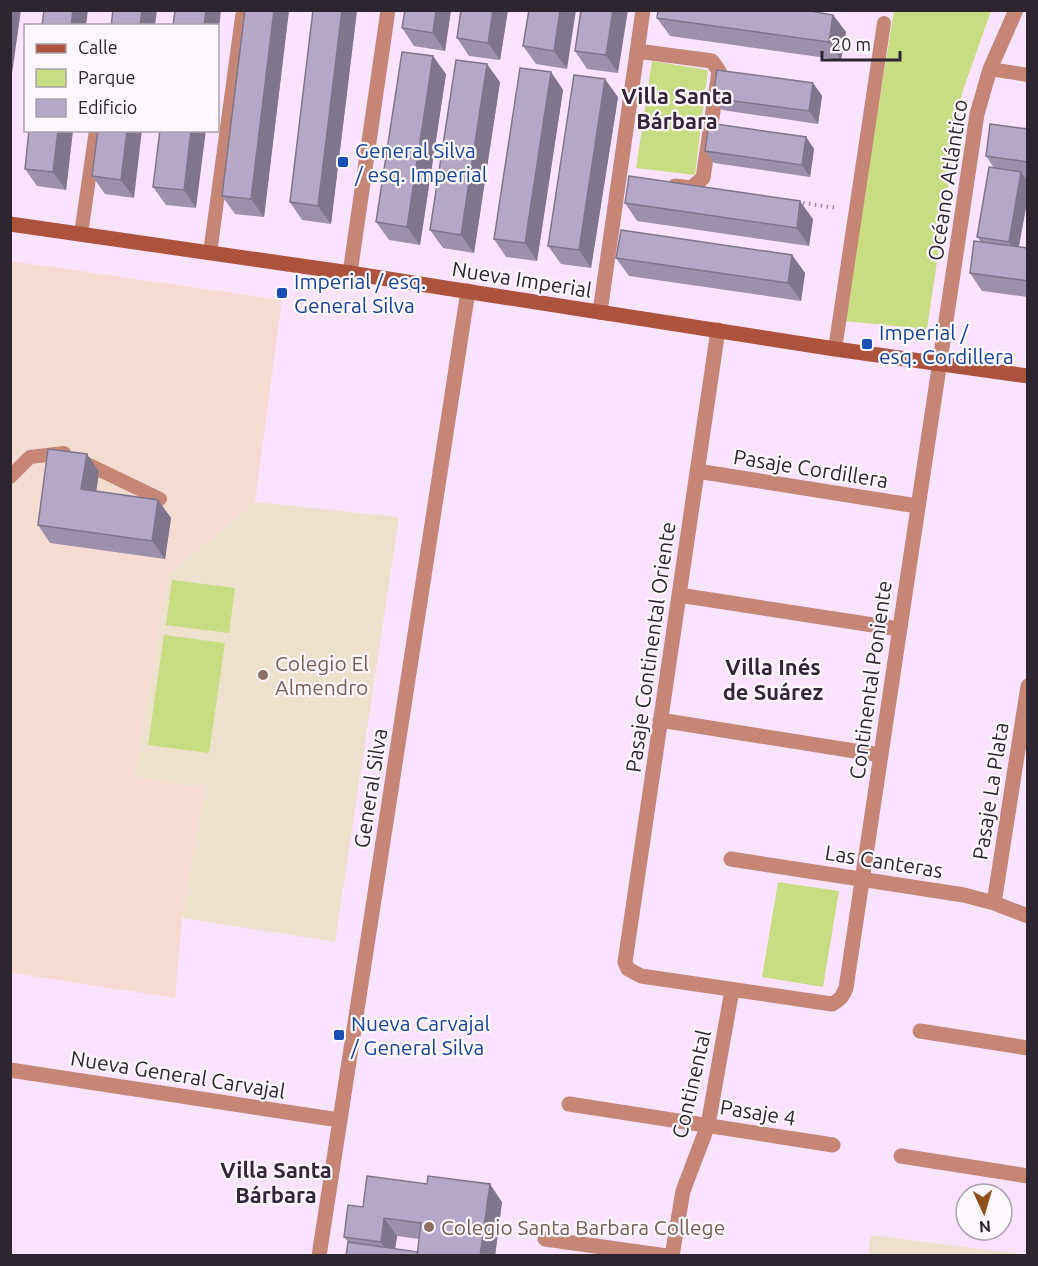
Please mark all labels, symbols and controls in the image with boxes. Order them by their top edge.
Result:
legend [24,24,219,132]
scale bar [822,24,900,62]
text: 20 m [831,34,871,54]
text: Calle [78,37,118,57]
text: Parque [78,67,135,87]
district label: Villa Santa Bárbara [621,83,733,133]
text: Edificio [78,97,137,117]
street label: Océano Atlántico [922,98,972,262]
place label: General Silva / esq. Imperial [354,138,487,186]
marker: General Silva / esq. Imperial [336,155,350,169]
street label: Nueva Imperial [450,256,594,302]
place label: Imperial / esq. General Silva [294,269,426,317]
marker: Imperial / esq. General Silva [275,286,289,300]
place label: Imperial / esq. Cordillera [879,320,1014,368]
marker: Imperial / esq. Cordillera [860,337,874,351]
street label: Pasaje Cordillera [732,444,890,492]
street label: Pasaje Continental Oriente [621,520,679,774]
street label: Continental Poniente [844,579,896,781]
place label: Colegio El Almendro [275,651,369,699]
district label: Villa Inés de Suárez [723,654,824,704]
marker: Colegio El Almendro [256,668,270,682]
street label: Pasaje La Plata [967,721,1013,861]
street label: General Silva [349,726,391,850]
street label: Las Canteras [823,840,945,882]
place label: Nueva Carvajal / General Silva [350,1011,490,1059]
street label: Continental [667,1027,715,1141]
marker: Nueva Carvajal / General Silva [332,1028,346,1042]
street label: Nueva General Carvajal [69,1045,287,1103]
street label: Pasaje 4 [718,1094,798,1130]
district label: Villa Santa Bárbara [220,1157,332,1207]
north arrow [954,1182,1014,1242]
place label: Colegio Santa Barbara College [441,1215,725,1239]
text: N [978,1218,992,1236]
marker: Colegio Santa Barbara College [422,1220,436,1234]

